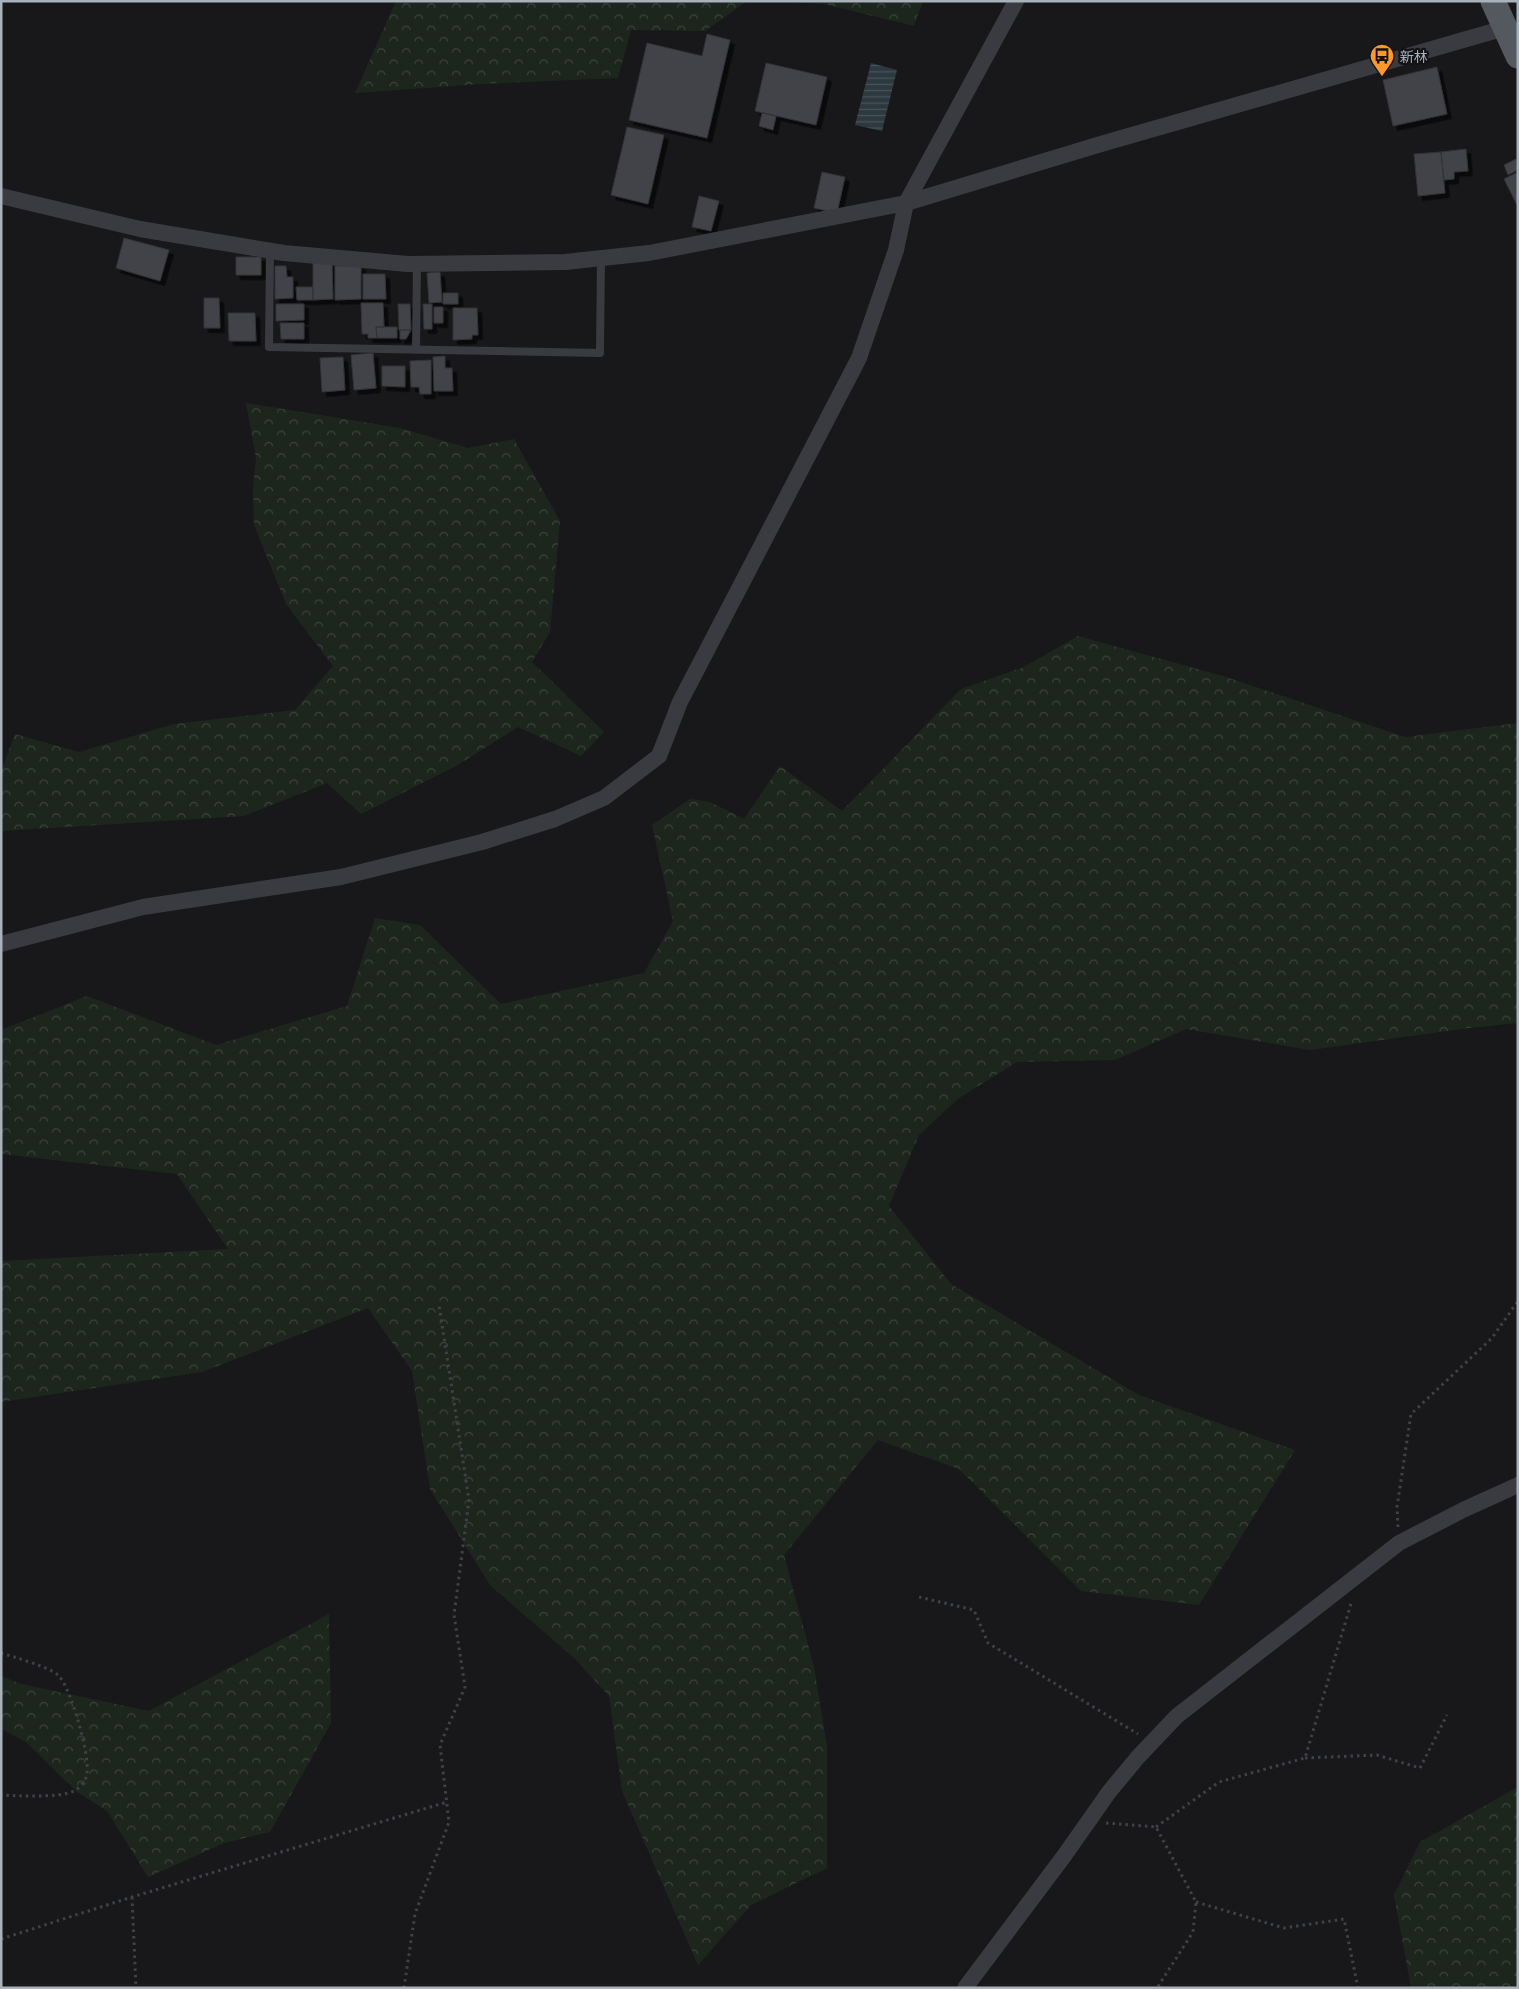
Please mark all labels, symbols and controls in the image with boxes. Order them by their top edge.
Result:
bus stop icon: 新林 [1369,43,1395,77]
place label: 新林 [1400,48,1428,65]

